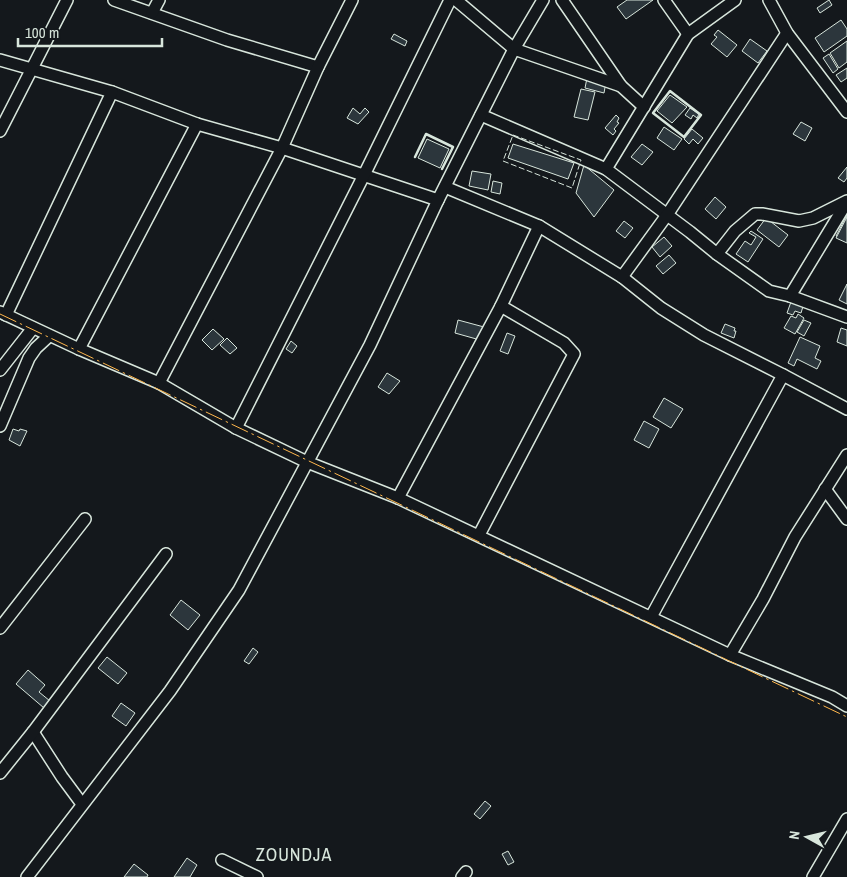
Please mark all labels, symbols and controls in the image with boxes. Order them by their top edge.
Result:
scale bar [18,15,161,47]
text: 100 m [25,22,59,43]
north arrow [782,812,832,862]
text: N [785,830,804,841]
district label: ZOUNDJA [256,842,332,867]

